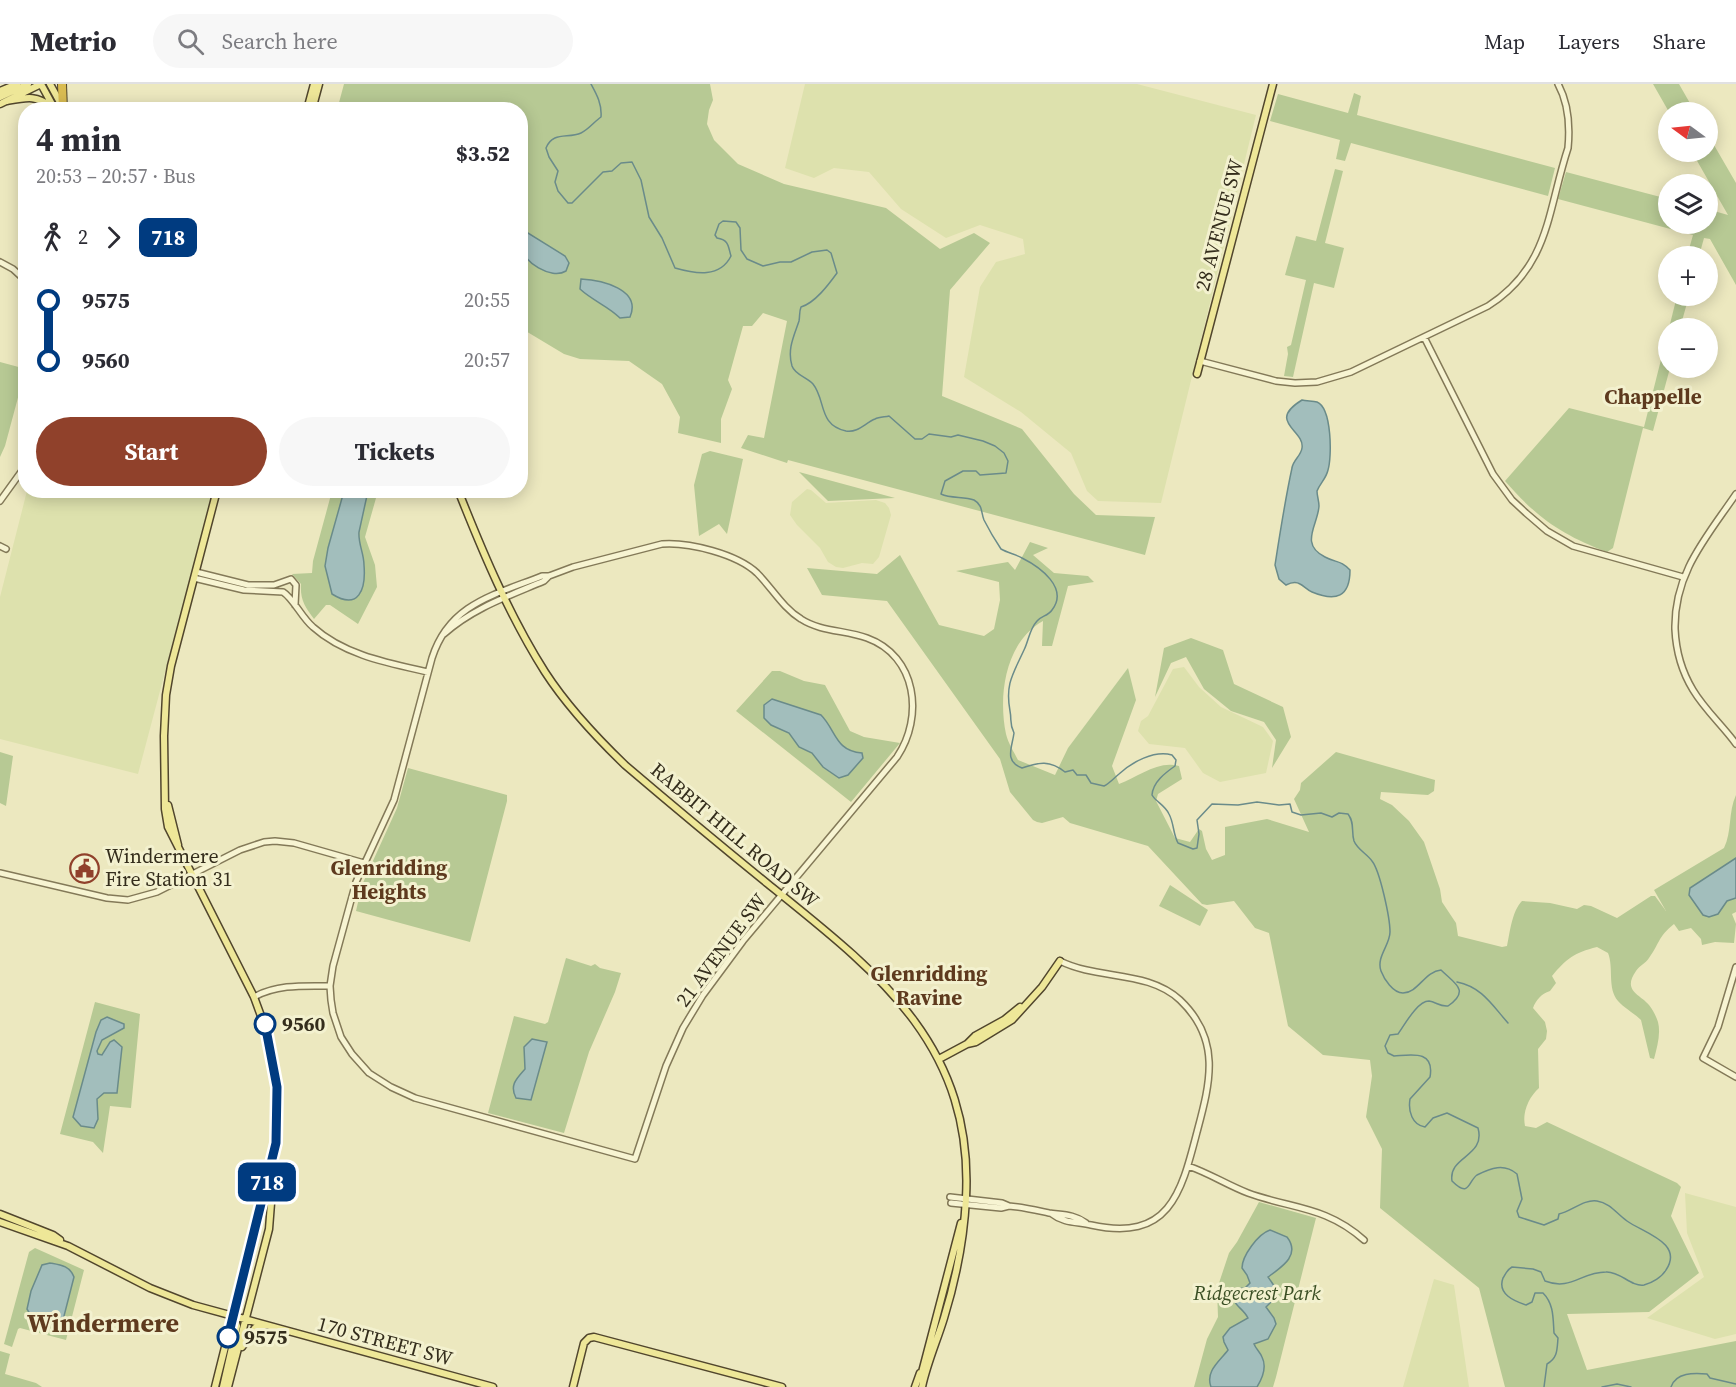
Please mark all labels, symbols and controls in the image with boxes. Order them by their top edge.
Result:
search box [153,14,573,68]
text: Metrio [30,22,117,60]
icon: search [174,25,207,58]
text: Search here [222,26,338,56]
text: Map [1484,27,1525,56]
text: Layers [1558,27,1620,56]
text: Share [1653,27,1706,56]
north arrow [1658,102,1718,162]
map controls [1658,102,1718,378]
text: 4 min [36,117,122,162]
text: $3.52 [456,138,510,168]
street label: 28 AVENUE SW [1188,155,1250,294]
text: 20:53 – 20:57 · Bus [36,162,195,190]
button: layers [1658,174,1718,234]
icon: walk [36,221,69,254]
icon: forward [97,221,130,254]
text: 2 [78,223,88,251]
text: 718 [151,223,185,252]
button: + [1658,246,1718,306]
text: 9575 [82,285,130,315]
text: 20:55 [464,286,510,314]
button: − [1658,318,1718,378]
text: 9560 [82,345,130,375]
text: 20:57 [464,346,510,374]
district label: Chappelle [1604,382,1702,411]
button: Start [36,417,267,486]
button: Tickets [279,417,510,486]
street label: RABBIT HILL ROAD SW [645,756,826,914]
place label: Windermere Fire Station 31 [105,842,232,893]
public building icon: Windermere Fire Station 31 [68,852,100,884]
district label: Glenridding Heights [330,853,448,906]
street label: 21 AVENUE SW [669,887,773,1012]
district label: Glenridding Ravine [870,959,988,1012]
place label: 9560 [282,1010,326,1038]
marker: 9560 [254,1013,276,1035]
line badge: 718 [232,1162,302,1202]
text: 718 [250,1168,284,1197]
park label: Ridgecrest Park [1192,1279,1321,1307]
district label: Windermere [27,1305,179,1341]
street label: 170 STREET SW [314,1309,457,1373]
place label: 9575 [244,1323,288,1351]
marker: 9575 [217,1326,239,1348]

